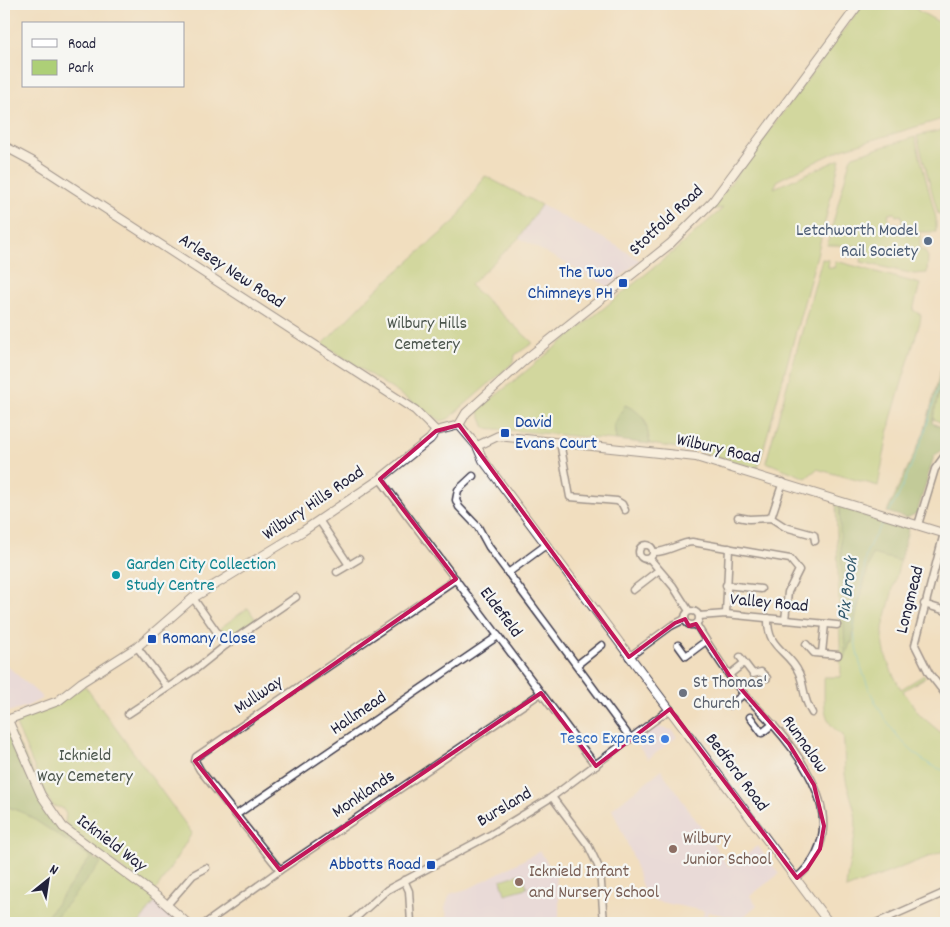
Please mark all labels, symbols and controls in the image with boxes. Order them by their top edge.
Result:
legend [22,22,185,88]
text: Road [68,34,96,56]
text: Park [68,58,94,80]
street label: Stotfold Road [624,180,710,262]
place label: Letchworth Model Rail Society [796,219,919,265]
street label: Arlesey New Road [173,228,289,316]
marker: Letchworth Model Rail Society [922,235,934,247]
place label: The Two Chimneys PH [528,261,613,307]
marker: The Two Chimneys PH [617,277,629,289]
park label: Wilbury Hills Cemetery [387,312,467,358]
place label: David Evans Court [515,411,597,457]
marker: David Evans Court [499,427,511,439]
street label: Wilbury Road [674,428,762,472]
street label: Wilbury Hills Road [258,461,370,547]
place label: Garden City Collection Study Centre [126,553,276,599]
water label: Pix Brook [831,553,867,623]
street label: Longmead [891,564,931,636]
marker: Garden City Collection Study Centre [110,569,122,581]
street label: Eldefield [473,582,527,644]
street label: Valley Road [729,588,809,620]
place label: Romany Close [162,627,256,652]
marker: Romany Close [146,633,158,645]
street label: Mullway [230,670,289,722]
place label: St Thomas' Church [693,671,767,717]
street label: Hallmead [326,686,392,742]
marker: St Thomas' Church [677,687,689,699]
street label: Runnalow [775,711,833,779]
place label: Tesco Express [560,727,655,752]
street label: Bedford Road [698,729,774,817]
marker: Tesco Express [659,733,671,745]
park label: Icknield Way Cemetery [37,744,134,790]
street label: Monklands [327,765,401,825]
street label: Bursland [473,782,537,834]
street label: Icknield Way [70,809,152,879]
place label: Wilbury Junior School [683,827,772,873]
marker: Wilbury Junior School [667,843,679,855]
place label: Abbotts Road [329,853,421,878]
north arrow [22,854,72,904]
marker: Abbotts Road [425,859,437,871]
text: N [46,860,62,881]
place label: Icknield Infant and Nursery School [529,860,660,906]
marker: Icknield Infant and Nursery School [513,876,525,888]

